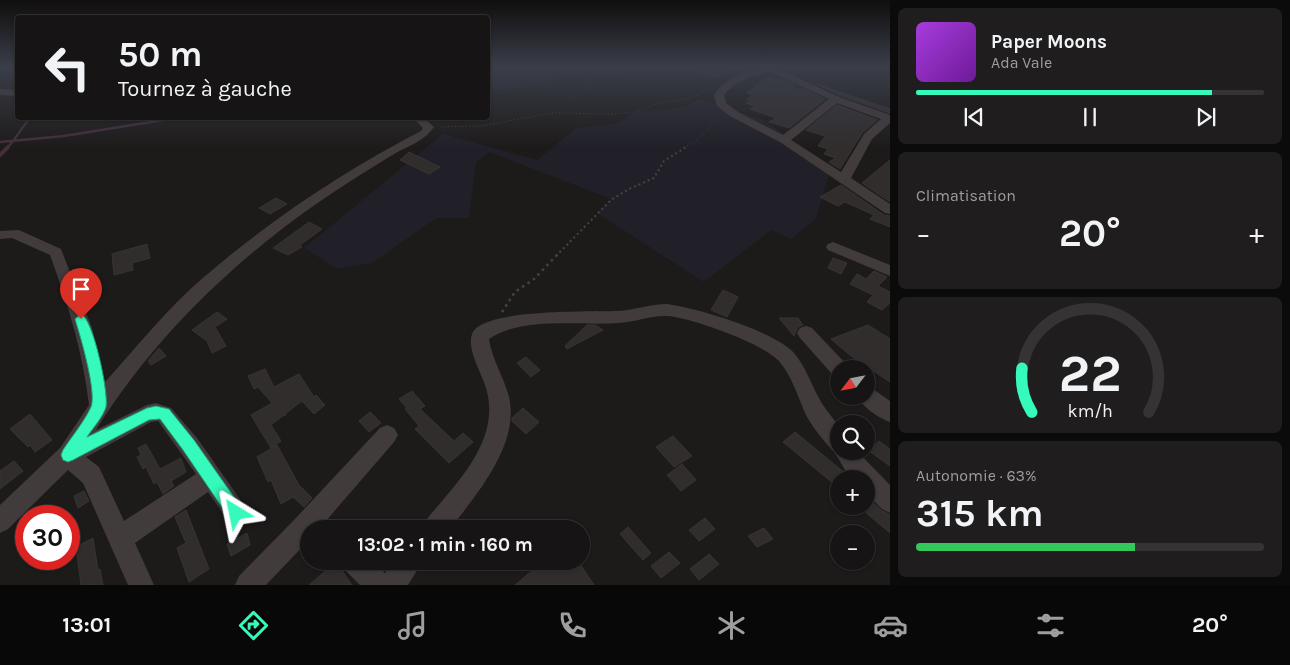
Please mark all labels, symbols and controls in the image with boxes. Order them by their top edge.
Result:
text: Paper Moons [991,31,1107,53]
text: 50 m [118,34,203,75]
icon: left [35,35,100,100]
text: Ada Vale [991,53,1052,72]
text: Tournez à gauche [118,76,292,102]
icon: previous [960,103,988,131]
icon: pause [1076,103,1104,131]
icon: next [1192,103,1220,131]
text: Climatisation [916,186,1016,205]
text: 20° [1059,211,1121,256]
text: − [916,217,931,250]
text: + [1249,217,1264,250]
pin [60,268,102,319]
icon: arrive [67,275,95,303]
text: 22 [1059,343,1121,404]
north arrow [830,360,875,405]
map controls [830,360,875,570]
text: km/h [1067,401,1113,422]
button: search [830,415,875,460]
text: Autonomie · 63% [916,466,1037,485]
button: + [830,470,875,515]
position arrow [209,486,261,538]
text: 315 km [916,491,1043,536]
speed limit sign: 30 [15,505,80,570]
button: − [830,525,875,570]
text: 13:02 · 1 min · 160 m [357,534,533,556]
icon: directions [236,608,271,643]
icon: music [395,608,430,643]
icon: phone [555,608,590,643]
icon: climate [714,608,749,643]
icon: car [873,608,908,643]
icon: filters [1033,608,1068,643]
text: 13:01 [62,612,111,638]
text: 20° [1192,612,1228,638]

